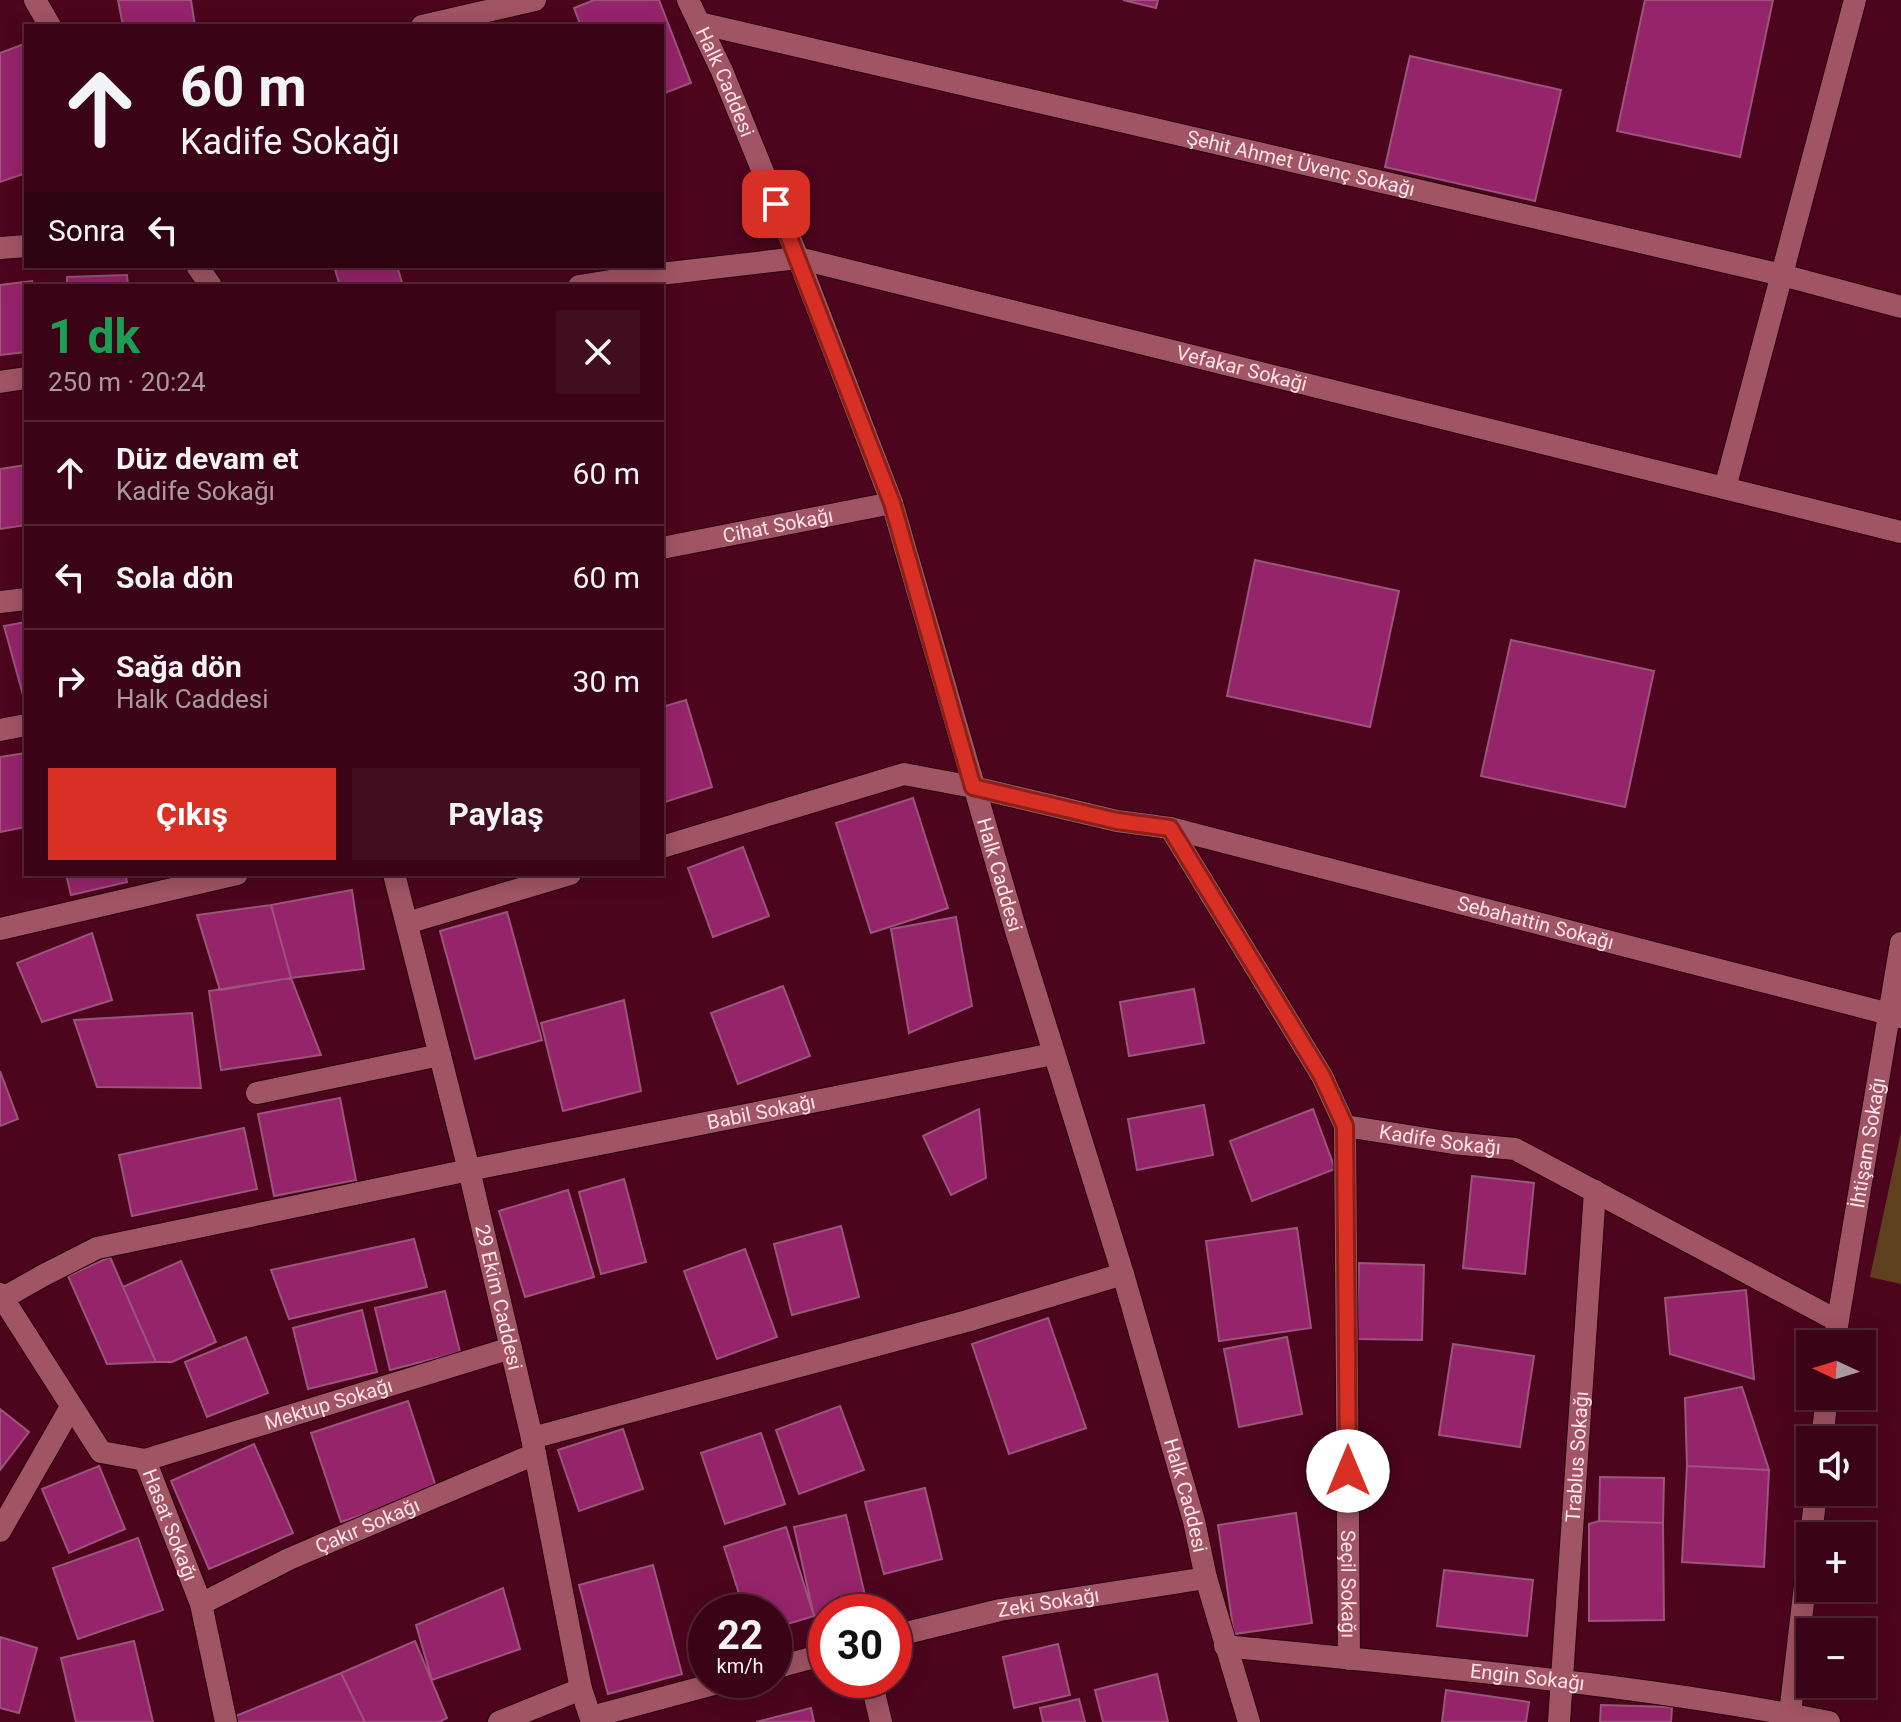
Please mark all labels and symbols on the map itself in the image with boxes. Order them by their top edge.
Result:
street label: Halk Caddesi [691,23,759,140]
street label: Şehit Ahmet Üvenç Sokağı [1184,125,1417,201]
pin [742,170,810,238]
street label: Vefakar Sokaği [1174,340,1310,396]
street label: Cihat Sokağı [721,503,835,548]
street label: Halk Caddesi [972,815,1028,934]
street label: Sebahattin Sokağı [1455,891,1617,954]
street label: İhtişam Sokağı [1845,1076,1890,1210]
street label: Babil Sokağı [705,1090,817,1134]
street label: Kadife Sokağı [1378,1120,1502,1160]
street label: 29 Ekim Caddesi [470,1222,528,1372]
north arrow [1796,1330,1876,1410]
street label: Mektup Sokağı [262,1373,395,1435]
street label: Trablus Sokağı [1561,1390,1593,1523]
position arrow [1306,1429,1390,1513]
street label: Halk Caddesi [1159,1435,1212,1555]
street label: Hasat Sokağı [138,1465,203,1585]
street label: Çakır Sokağı [311,1493,423,1558]
street label: Seçil Sokağı [1336,1530,1361,1638]
street label: Zeki Sokağı [996,1583,1101,1622]
speed limit sign: 30 [808,1594,912,1698]
street label: Engin Sokağı [1469,1659,1586,1695]

